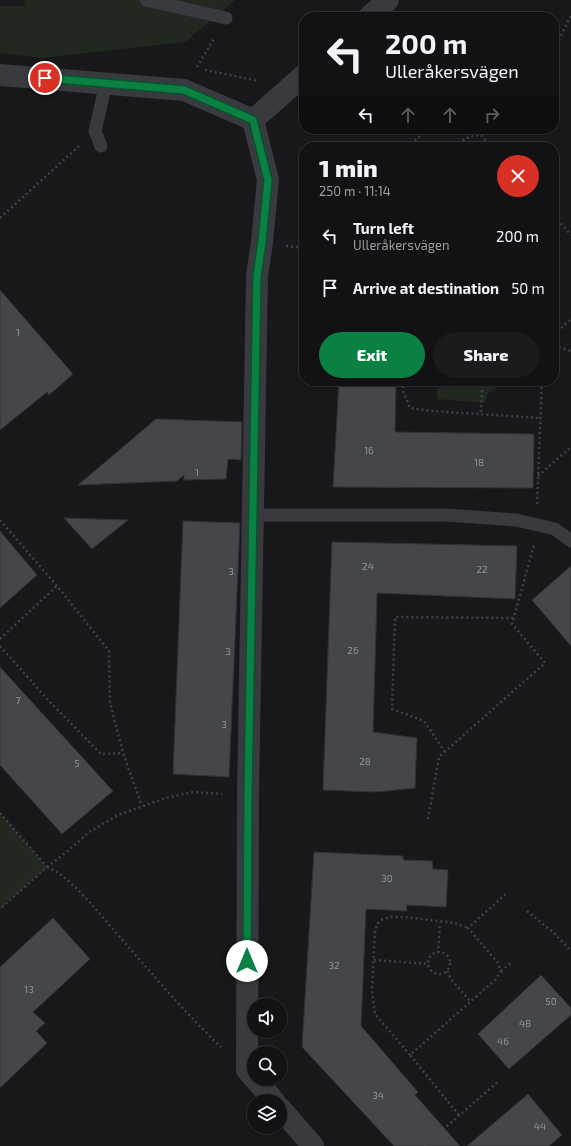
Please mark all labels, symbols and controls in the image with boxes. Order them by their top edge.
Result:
text: 200 m [385,26,467,60]
icon: left [319,28,371,80]
text: Ulleråkersvägen [385,60,519,82]
pin [28,61,62,95]
icon: arrive [34,67,56,89]
icon: left [355,104,377,126]
icon: ahead [397,104,419,126]
icon: ahead [439,104,461,126]
icon: right [481,104,503,126]
text: 1 min [319,153,378,182]
button: close [497,155,539,197]
text: 250 m · 11:14 [319,183,391,199]
text: Turn left [353,219,414,237]
icon: left [319,225,341,247]
text: 200 m [496,227,539,245]
text: Ulleråkersvägen [353,237,450,253]
icon: arrive [319,277,341,299]
text: Arrive at destination [353,279,499,297]
text: 50 m [511,279,545,297]
house number: 1 [16,326,20,338]
button: Exit [319,332,425,378]
button: Share [433,332,539,378]
house number: 16 [364,444,374,456]
house number: 18 [474,456,484,468]
house number: 1 [195,466,199,478]
house number: 24 [362,560,374,572]
house number: 22 [476,563,488,575]
house number: 3 [228,565,234,577]
house number: 26 [347,644,359,656]
house number: 3 [225,645,231,657]
house number: 7 [15,694,21,706]
house number: 3 [221,718,227,730]
house number: 28 [359,755,371,767]
house number: 5 [74,757,80,769]
house number: 30 [381,872,393,884]
position arrow [226,940,268,982]
house number: 32 [328,959,340,971]
house number: 13 [24,983,34,995]
house number: 50 [545,995,557,1007]
map controls [247,998,287,1134]
button: sound [247,998,287,1038]
house number: 48 [519,1017,531,1029]
house number: 46 [497,1035,509,1047]
button: search [247,1046,287,1086]
house number: 34 [372,1089,384,1101]
button: layers [247,1094,287,1134]
house number: 44 [534,1120,546,1132]

